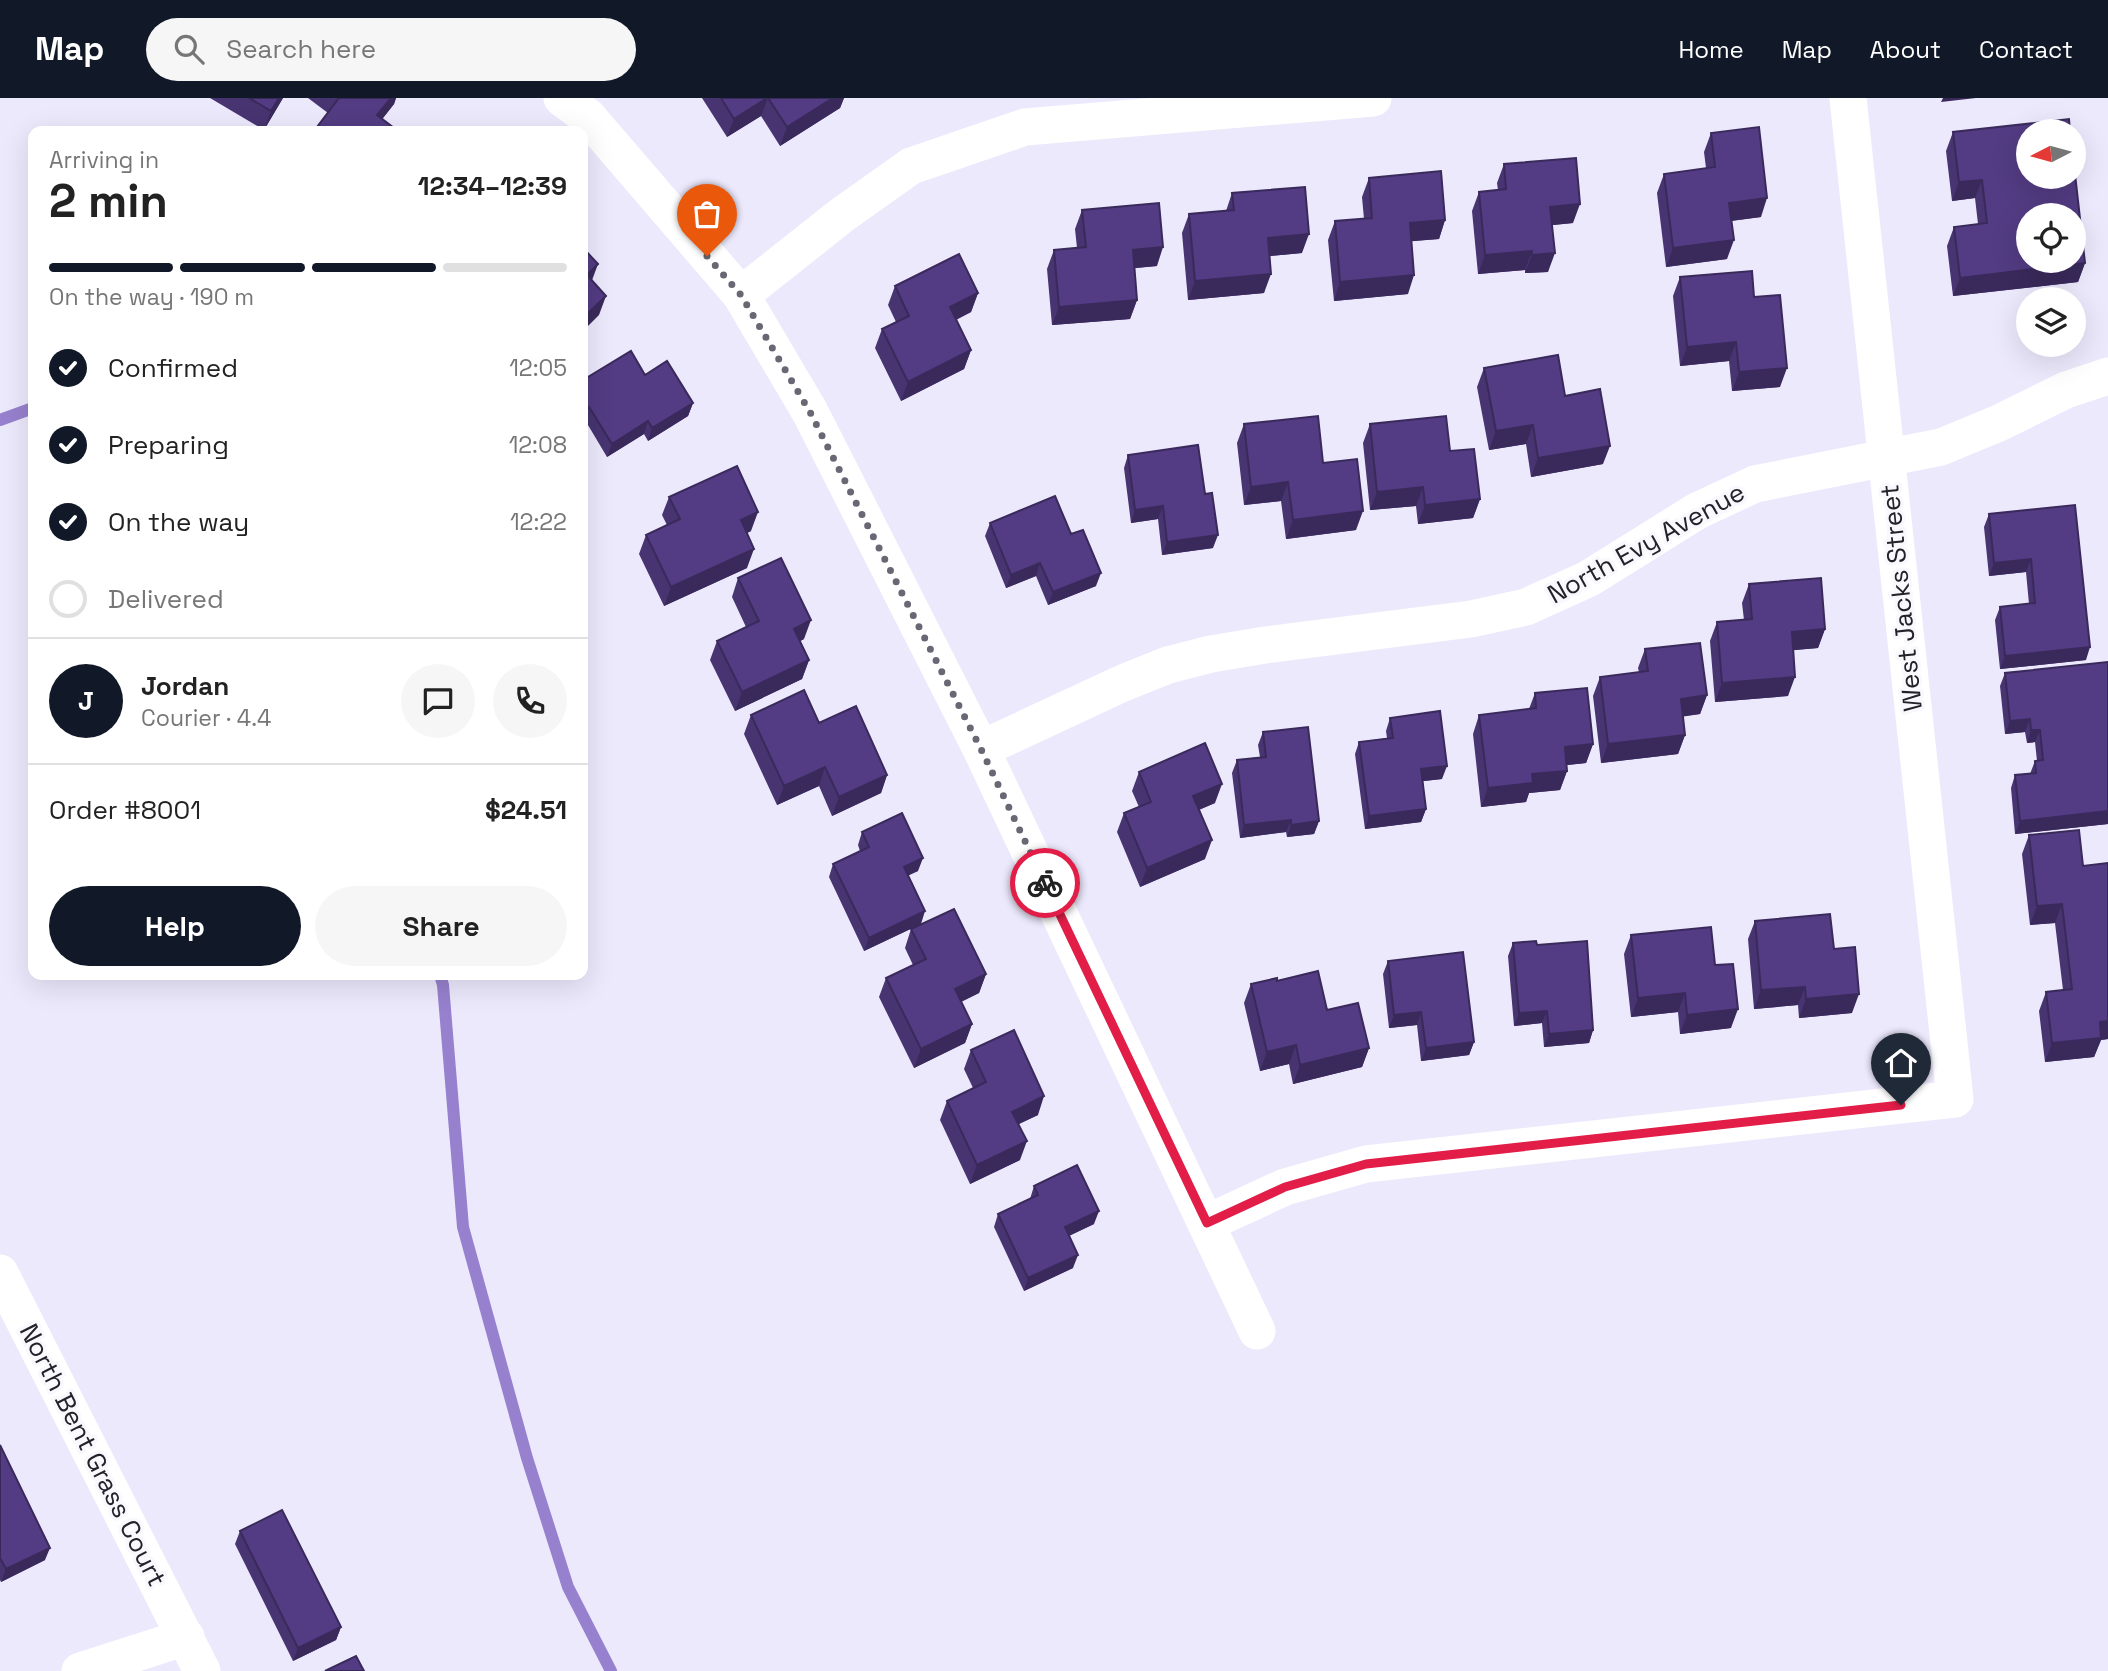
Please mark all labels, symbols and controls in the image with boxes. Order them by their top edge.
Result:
search box [146,18,636,81]
text: Map [35,28,104,70]
icon: search [170,30,208,68]
text: Search here [226,32,376,66]
text: Home [1678,34,1744,65]
text: Map [1782,34,1832,65]
text: About [1870,34,1941,65]
text: Contact [1979,34,2073,65]
north arrow [2016,119,2086,189]
map controls [2016,119,2086,357]
text: Arriving in [49,145,159,175]
text: 12:34–12:39 [418,169,567,203]
text: 2 min [49,172,168,230]
pin [677,184,737,256]
icon: bag [688,195,726,233]
button: locate [2016,203,2086,273]
text: On the way · 190 m [49,282,254,312]
button: layers [2016,287,2086,357]
icon: check [49,349,87,387]
text: Confirmed [108,351,238,385]
text: 12:05 [509,353,567,383]
icon: check [49,426,87,464]
text: Preparing [108,428,229,462]
text: 12:08 [509,430,567,460]
street label: North Evy Avenue [1541,475,1751,611]
street label: West Jacks Street [1872,483,1930,713]
icon: check [49,503,87,541]
text: On the way [108,505,249,539]
text: 12:22 [510,507,567,537]
text: Delivered [108,582,224,616]
button: chat [401,664,475,738]
button: phone [493,664,567,738]
text: Jordan [141,669,229,703]
text: J [78,684,94,718]
text: Courier · 4.4 [141,703,271,733]
text: Order #8001 [49,793,201,827]
text: $24.51 [485,793,567,827]
courier [1010,848,1080,918]
icon: bike [1026,864,1064,902]
button: Help [49,886,301,966]
button: Share [315,886,567,966]
pin [1871,1033,1931,1105]
icon: home [1882,1044,1920,1082]
street label: North Bent Grass Court [12,1318,174,1592]

